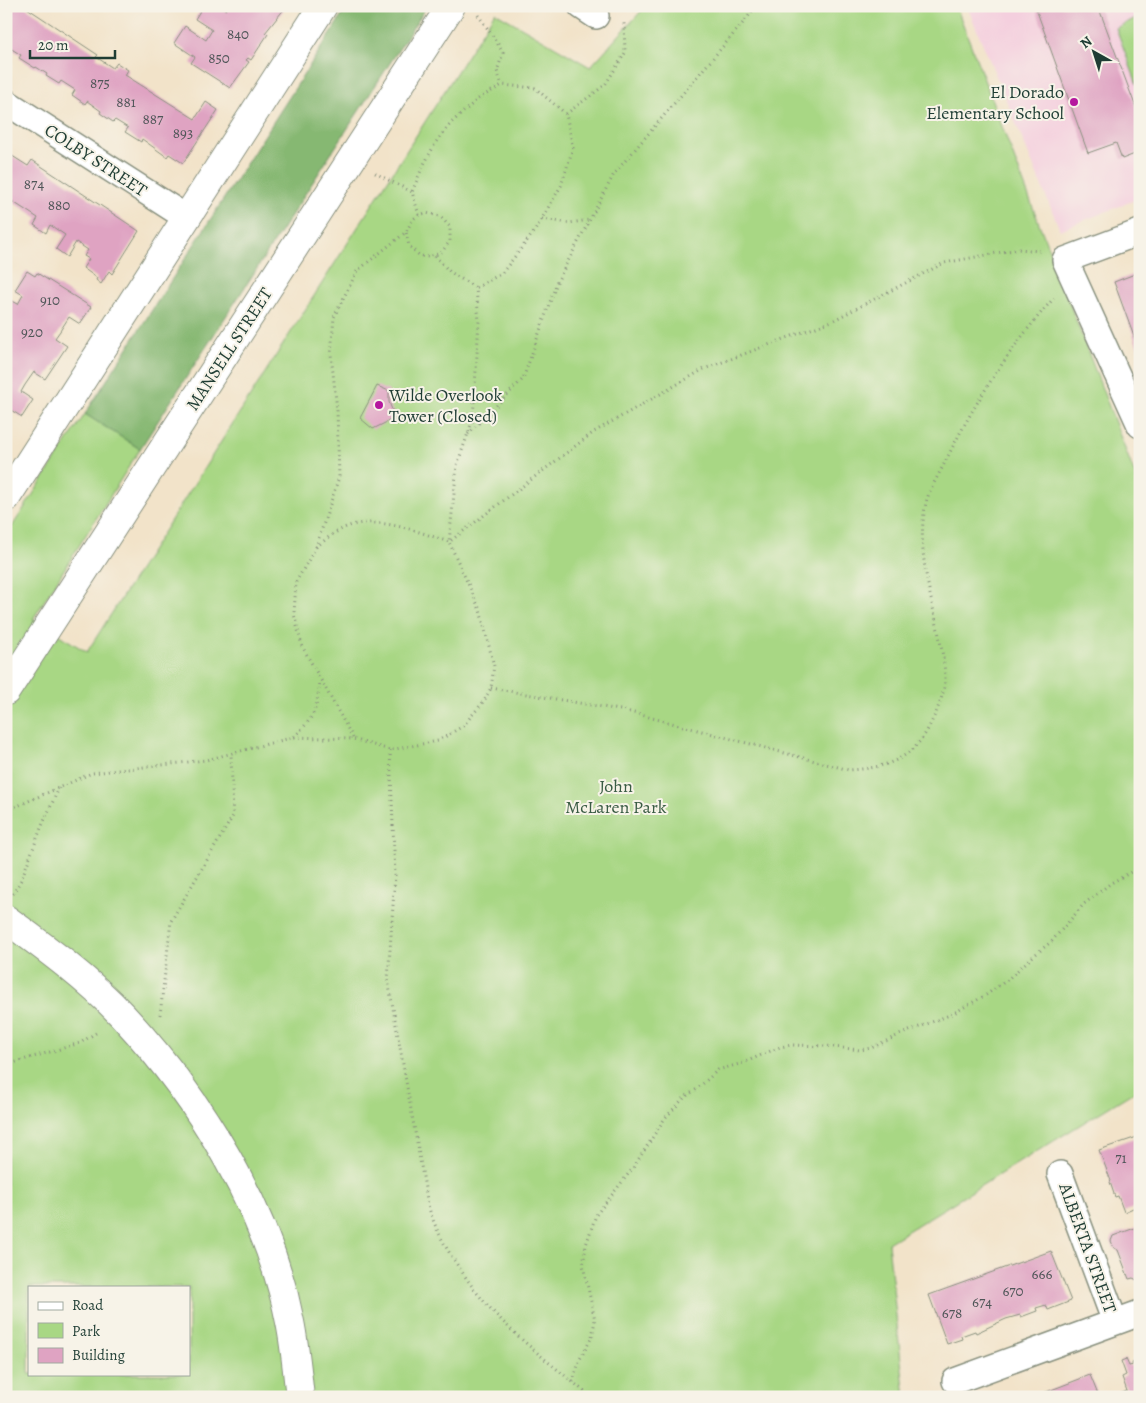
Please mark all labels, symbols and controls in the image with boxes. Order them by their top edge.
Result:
house number: 840 [227,24,249,44]
scale bar [30,28,115,60]
north arrow [1068,28,1118,78]
text: N [1076,32,1096,53]
text: 20 m [38,35,69,55]
house number: 850 [208,48,230,68]
house number: 875 [90,73,110,93]
place label: El Dorado Elementary School [926,80,1065,125]
house number: 881 [116,92,136,112]
marker: El Dorado Elementary School [1068,96,1080,108]
house number: 887 [143,109,164,129]
street label: COLBY STREET [40,118,152,202]
house number: 893 [173,123,193,143]
house number: 874 [24,174,44,194]
house number: 880 [48,195,70,215]
street label: MANSELL STREET [180,283,278,415]
house number: 910 [40,290,60,310]
house number: 920 [21,322,43,342]
place label: Wilde Overlook Tower (Closed) [388,383,502,428]
marker: Wilde Overlook Tower (Closed) [373,399,385,411]
park label: John McLaren Park [565,774,667,819]
house number: 71 [1115,1148,1127,1168]
street label: ALBERTA STREET [1053,1179,1123,1316]
house number: 666 [1032,1264,1052,1284]
house number: 670 [1002,1281,1024,1301]
legend [28,1286,190,1376]
house number: 674 [972,1292,992,1312]
text: Road [72,1295,104,1315]
house number: 678 [942,1303,962,1323]
text: Park [72,1321,101,1341]
text: Building [72,1345,125,1365]

